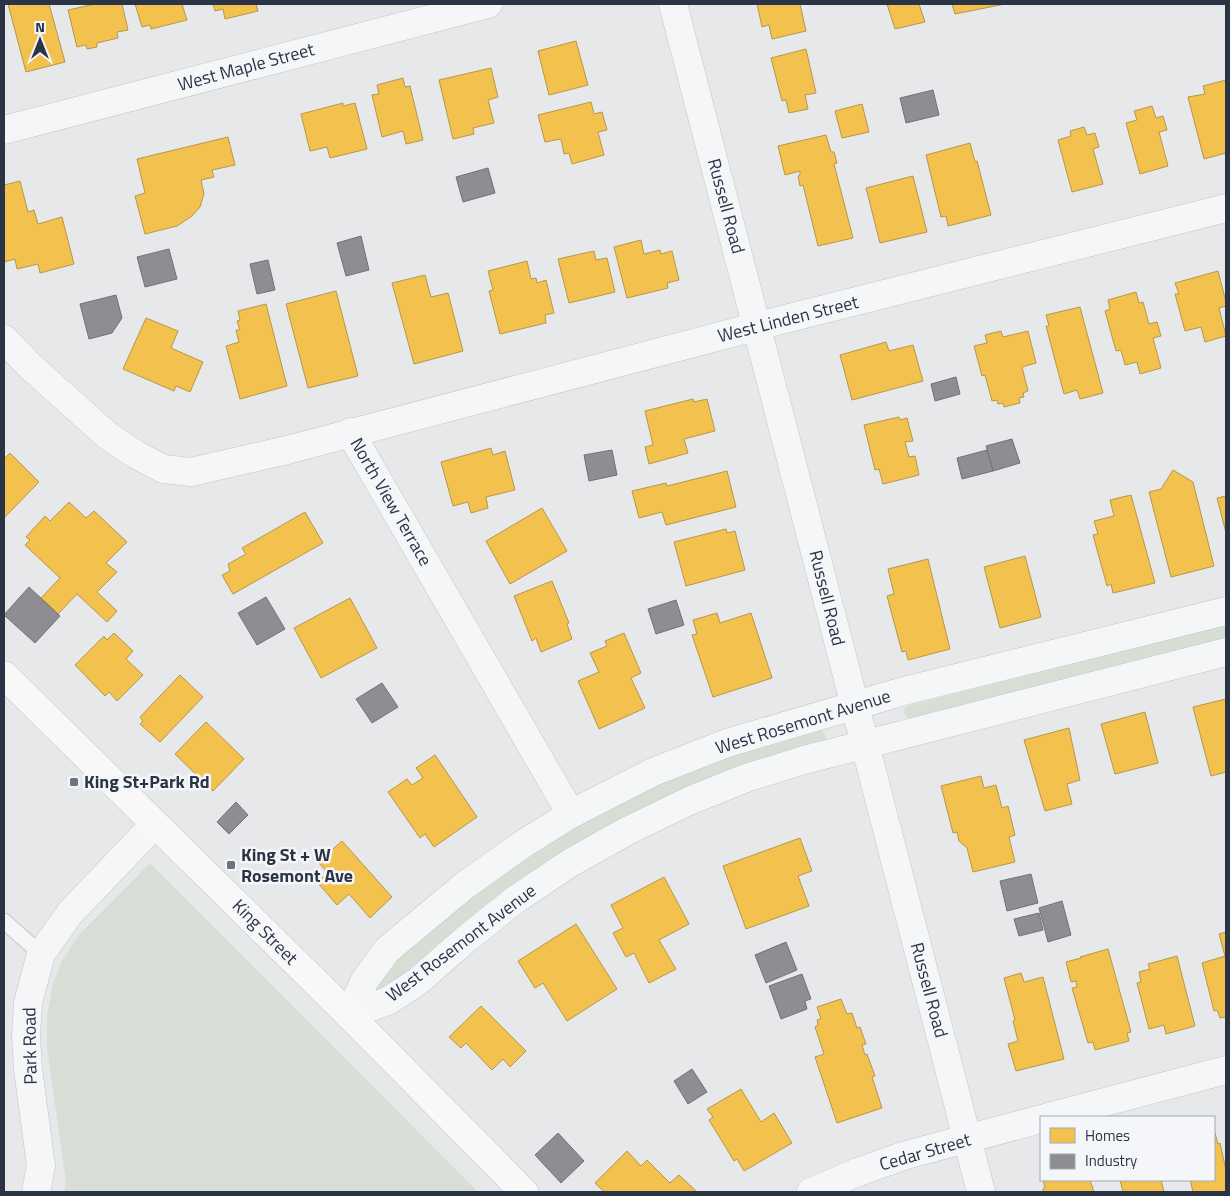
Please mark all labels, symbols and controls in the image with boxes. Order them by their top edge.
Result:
north arrow [15,15,65,65]
text: N [35,16,45,37]
street label: West Maple Street [174,35,318,98]
street label: Russell Road [701,155,752,257]
street label: West Linden Street [715,288,862,349]
street label: North View Terrace [344,433,439,571]
street label: Russell Road [803,547,852,649]
street label: West Rosemont Avenue [712,682,894,761]
place label: King St+Park Rd [84,768,210,795]
marker: King St+Park Rd [68,776,80,788]
place label: King St + W Rosemont Ave [241,841,353,889]
marker: King St + W Rosemont Ave [225,859,237,871]
street label: West Rosemont Avenue [380,877,541,1008]
street label: King Street [226,893,305,971]
street label: Russell Road [904,939,955,1041]
street label: Park Road [15,1007,44,1085]
legend [1040,1116,1215,1181]
text: Homes [1085,1124,1130,1147]
street label: Cedar Street [876,1125,974,1177]
text: Industry [1085,1149,1137,1172]

